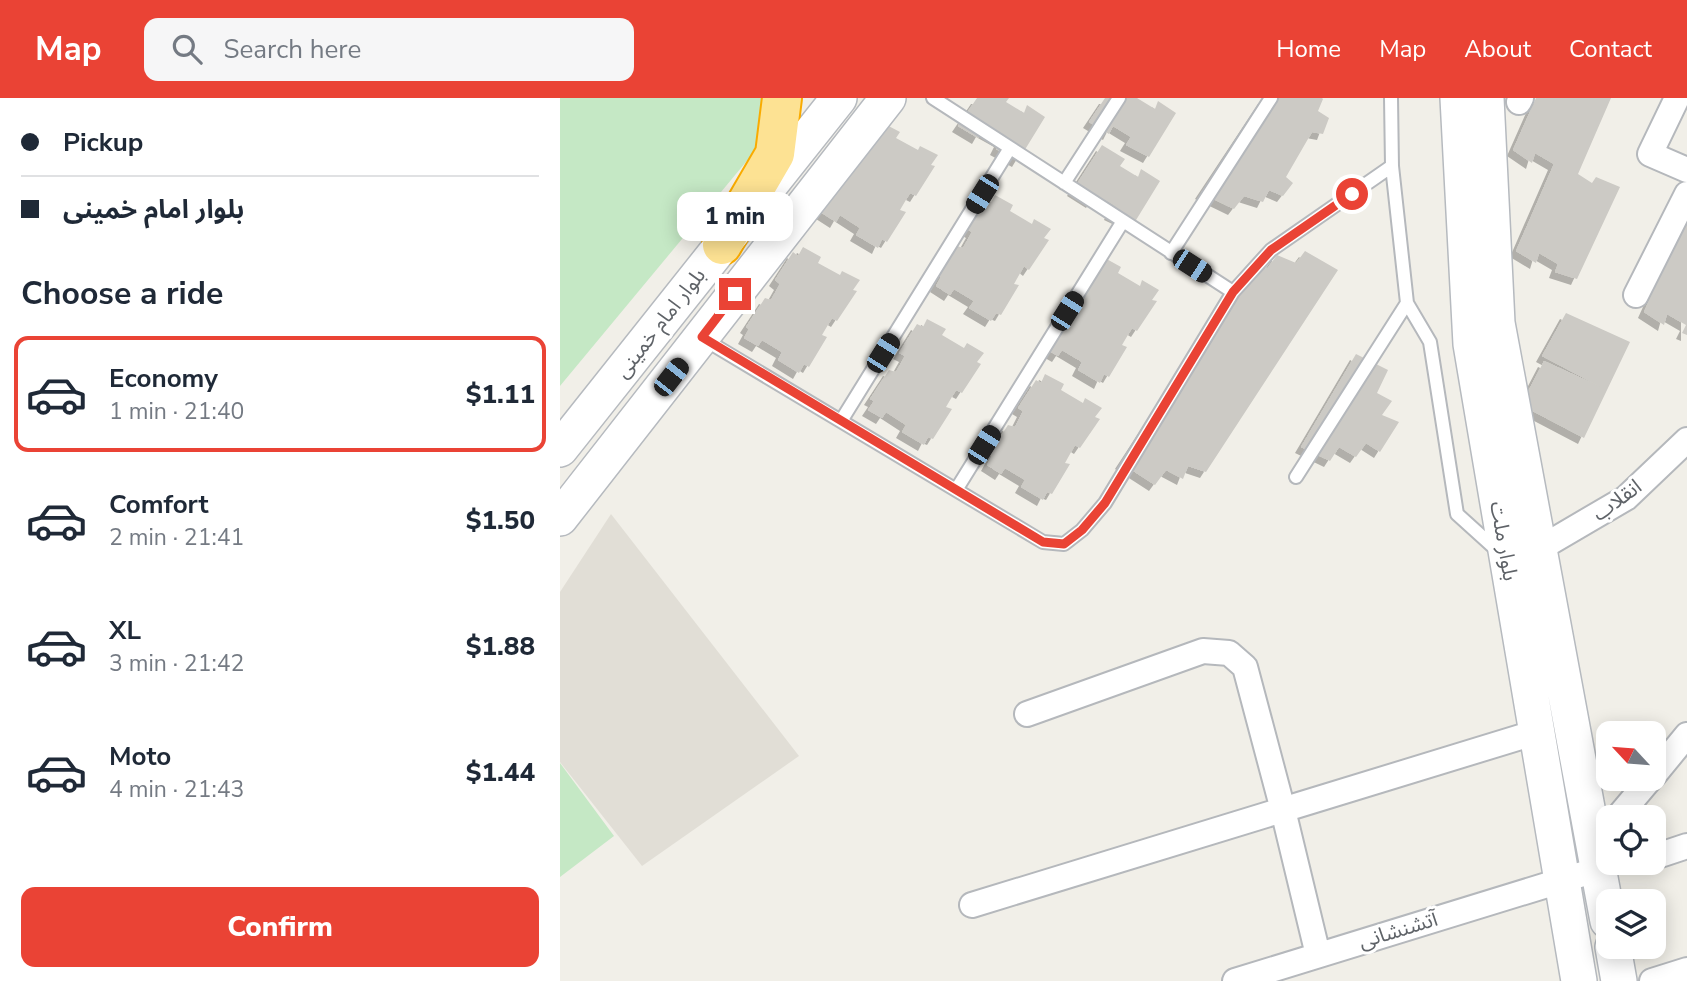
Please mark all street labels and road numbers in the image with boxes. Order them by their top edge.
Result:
street label: بلوار امام خمینی [608,262,713,385]
street label: انقلاب [1587,473,1647,527]
street label: بلوار ملت [1483,499,1525,583]
street label: آتشنشانی [1355,904,1442,955]

